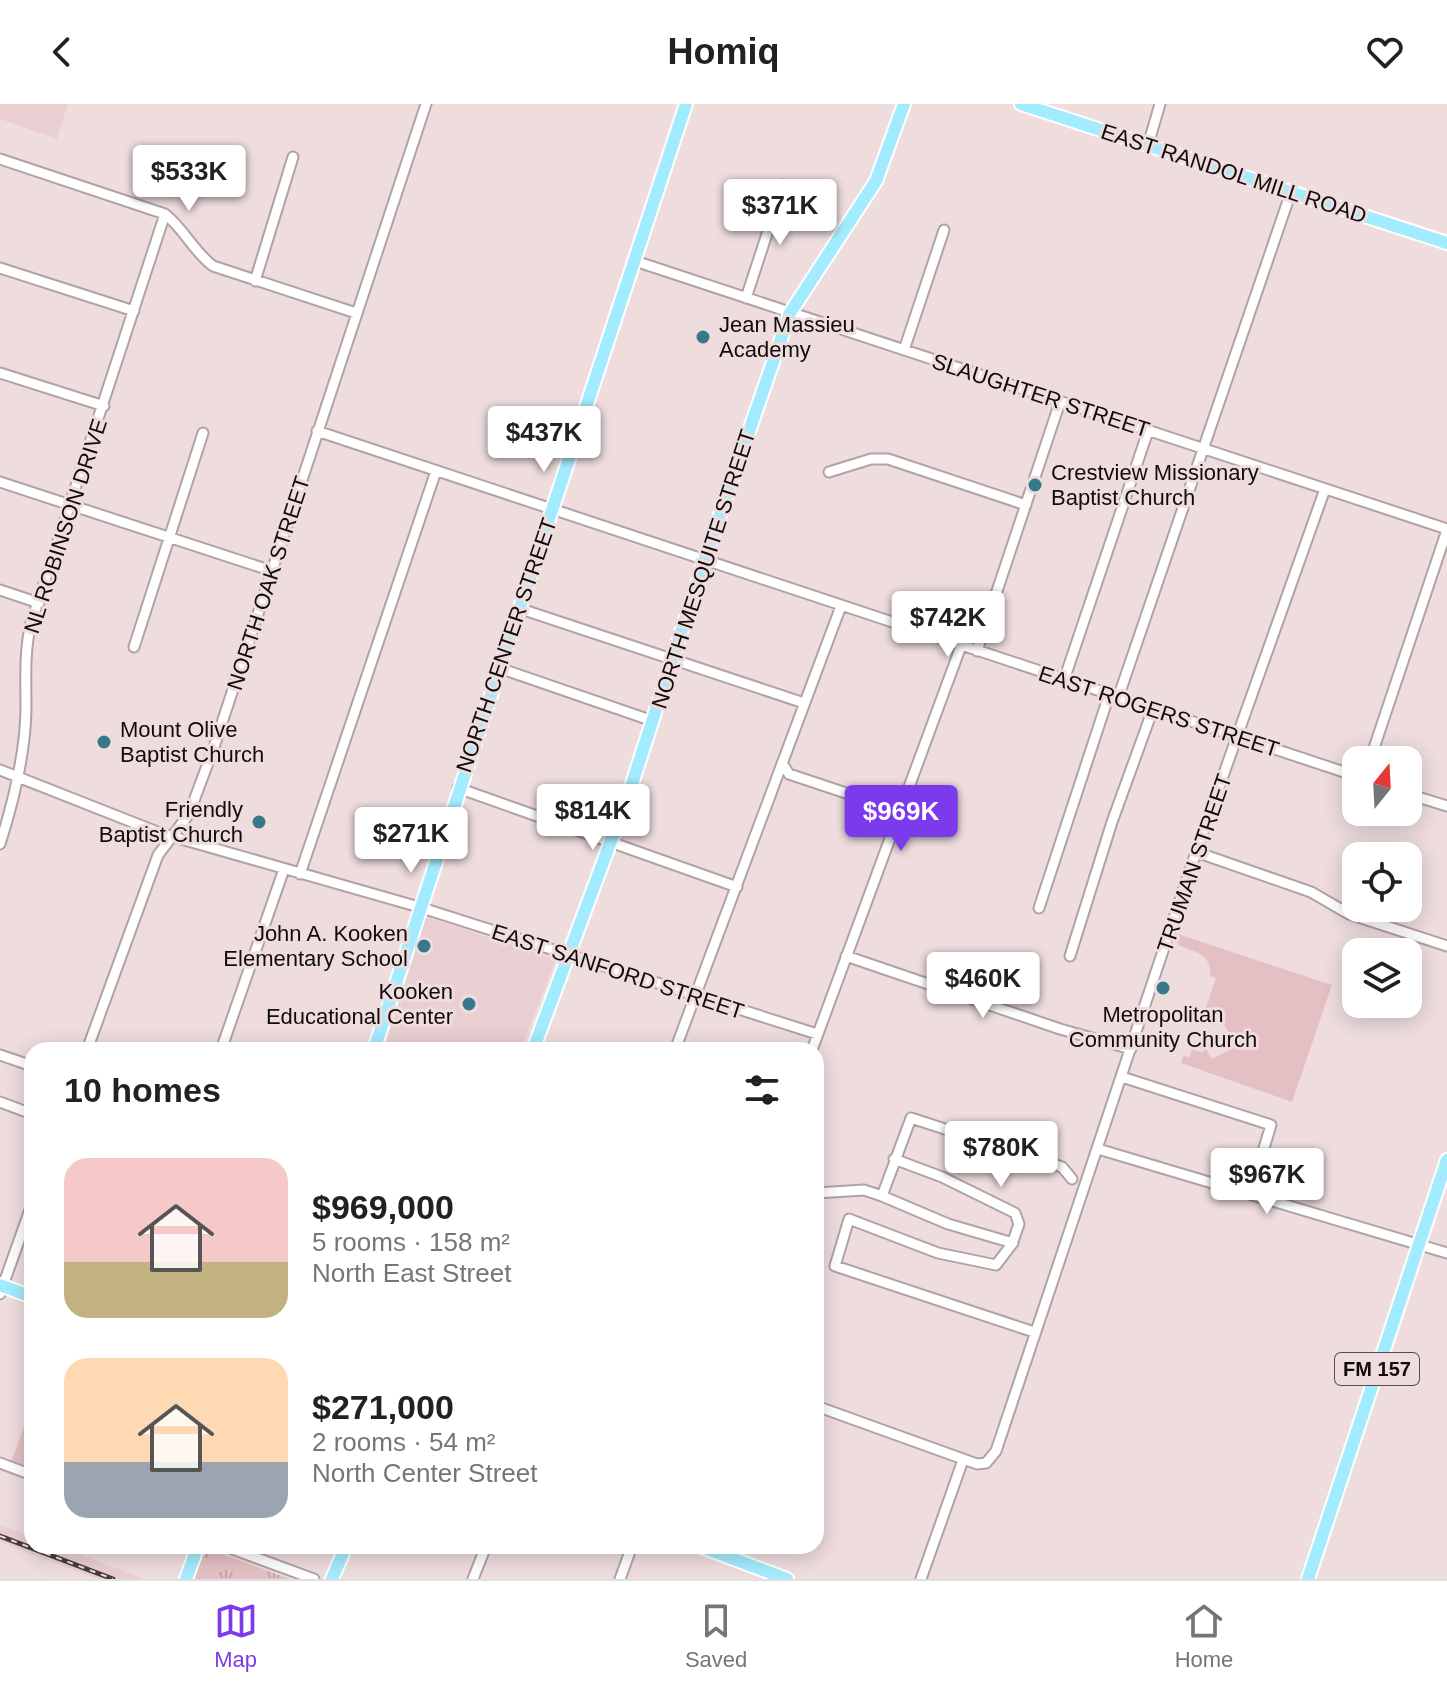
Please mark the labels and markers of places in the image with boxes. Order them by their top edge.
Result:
pin: $533K [133,145,245,213]
pin: $371K [724,179,836,247]
place label: Jean Massieu Academy [719,312,855,362]
marker: Jean Massieu Academy [694,328,712,346]
pin: $437K [488,406,600,474]
place label: Crestview Missionary Baptist Church [1051,460,1259,510]
marker: Crestview Missionary Baptist Church [1026,476,1044,494]
pin: $742K [892,591,1004,659]
place label: Mount Olive Baptist Church [120,717,264,767]
marker: Mount Olive Baptist Church [95,733,113,751]
pin: $814K [537,784,649,852]
pin: $969K [845,785,957,853]
place label: Friendly Baptist Church [99,797,243,847]
pin: $271K [355,807,467,875]
marker: Friendly Baptist Church [250,813,268,831]
place label: John A. Kooken Elementary School [223,921,408,971]
marker: John A. Kooken Elementary School [415,937,433,955]
pin: $460K [927,952,1039,1020]
place label: Kooken Educational Center [266,979,453,1029]
marker: Metropolitan Community Church [1154,979,1172,997]
marker: Kooken Educational Center [460,995,478,1013]
place label: Metropolitan Community Church [1069,1002,1257,1052]
pin: $780K [945,1121,1057,1189]
pin: $967K [1211,1148,1323,1216]

